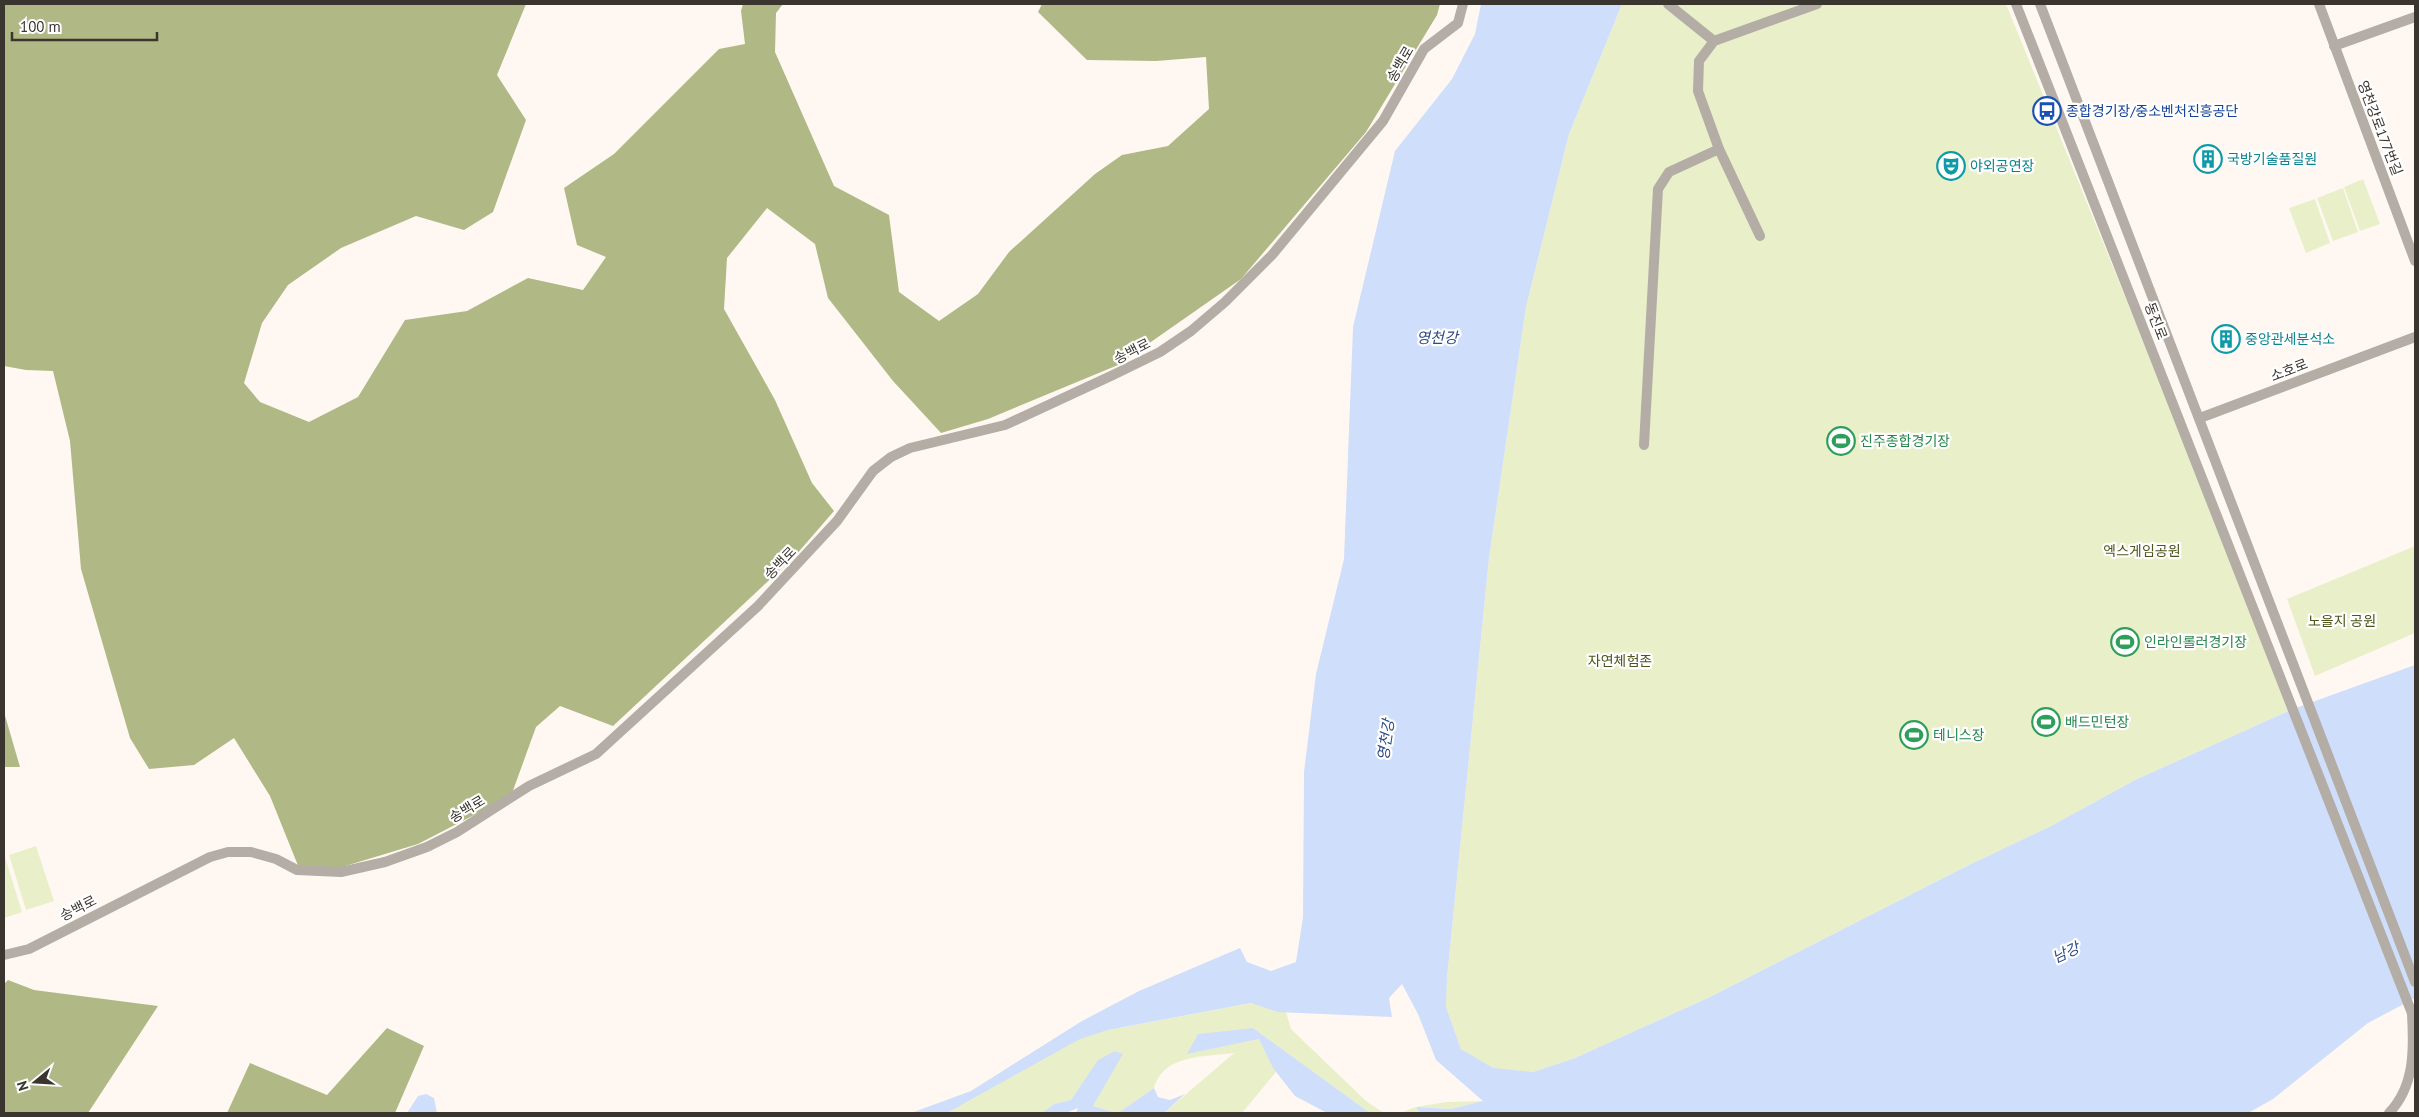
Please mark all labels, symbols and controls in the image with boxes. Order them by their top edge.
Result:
scale bar [12,10,158,42]
text: 100 m [20,17,61,36]
street label: 송백로 [1383,43,1418,85]
street label: 영천강로177번길 [2354,78,2406,178]
bus stop icon: 종합경기장/중소벤처진흥공단 [2032,96,2062,126]
place label: 종합경기장/중소벤처진흥공단 [2066,102,2239,120]
building icon: 국방기술품질원 [2193,144,2223,174]
place label: 국방기술품질원 [2227,150,2317,168]
theatre icon: 야외공연장 [1936,151,1966,181]
place label: 야외공연장 [1970,157,2035,175]
street label: 동진로 [2141,300,2171,342]
building icon: 중앙관세분석소 [2211,324,2241,354]
water label: 영천강 [1416,328,1460,347]
place label: 중앙관세분석소 [2245,330,2335,348]
street label: 송백로 [1111,334,1153,368]
street label: 소호로 [2268,355,2310,385]
sports icon: 진주종합경기장 [1826,426,1856,456]
place label: 진주종합경기장 [1860,432,1950,450]
park label: 엑스게임공원 [2103,542,2181,560]
street label: 송백로 [760,543,800,583]
park label: 노을지 공원 [2308,612,2376,630]
sports icon: 인라인롤러경기장 [2110,627,2140,657]
place label: 인라인롤러경기장 [2144,633,2247,651]
park label: 자연체험존 [1588,652,1652,670]
sports icon: 배드민턴장 [2031,707,2061,737]
place label: 배드민턴장 [2065,713,2130,731]
water label: 영천강 [1373,716,1398,762]
sports icon: 테니스장 [1899,720,1929,750]
place label: 테니스장 [1933,726,1985,744]
street label: 송백로 [446,791,488,827]
street label: 송백로 [57,891,99,925]
water label: 남강 [2049,937,2084,967]
north arrow [10,1057,60,1107]
text: N [13,1079,33,1093]

